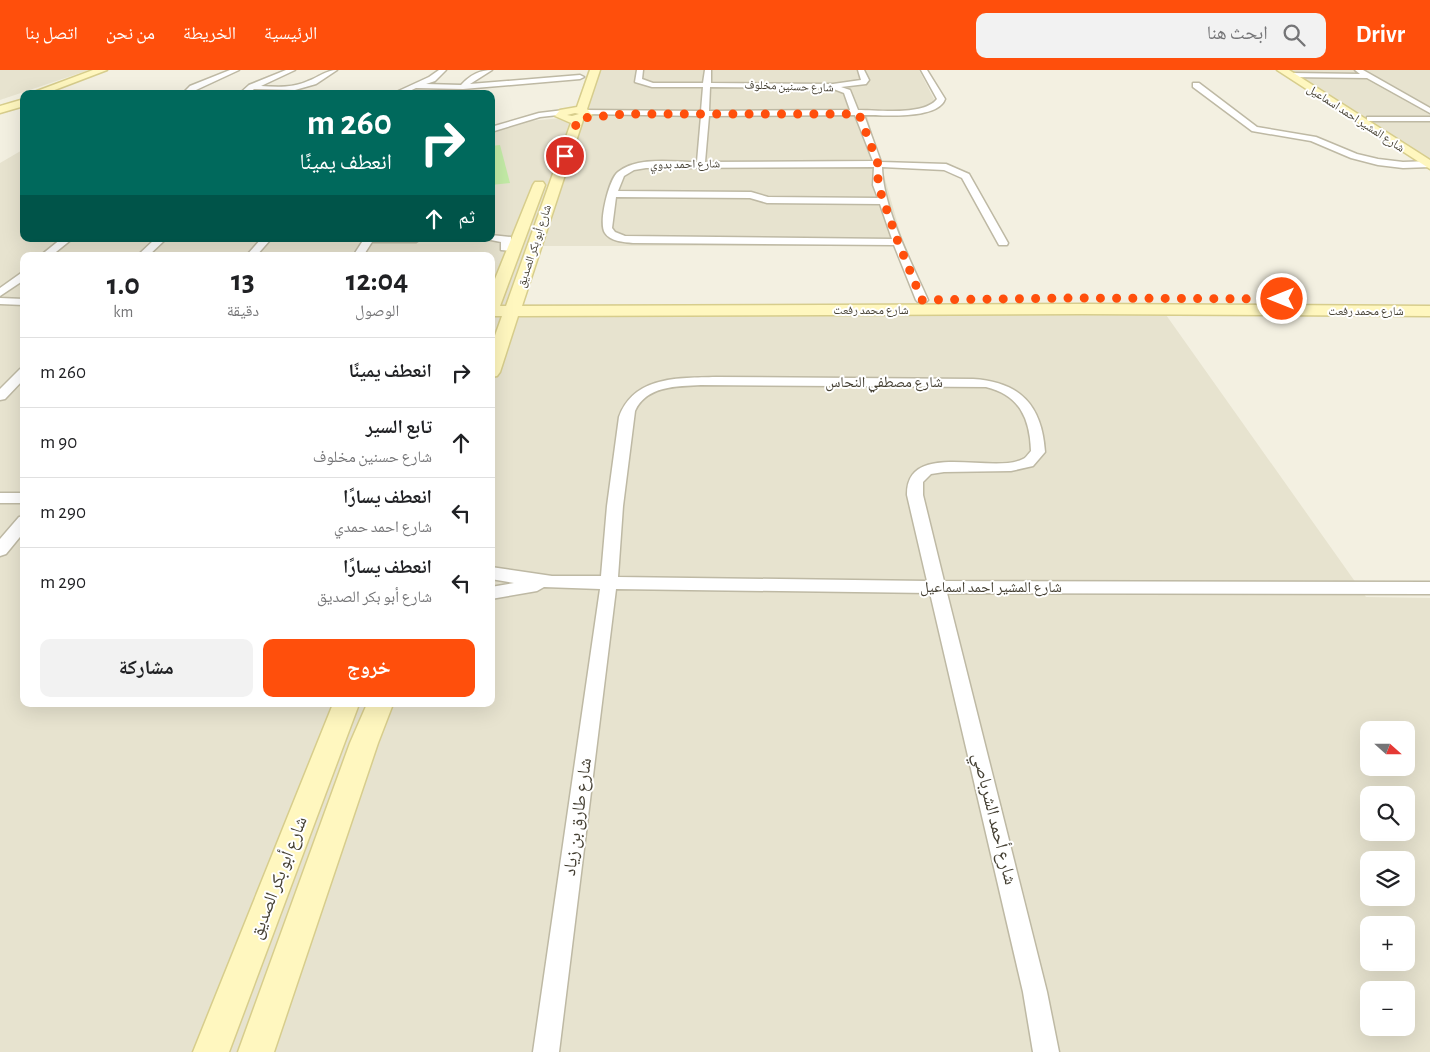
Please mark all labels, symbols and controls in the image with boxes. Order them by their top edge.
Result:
search box [976,13,1326,58]
icon: search [1280,21,1308,49]
text: Drivr [1356,23,1405,47]
text: ابحث هنا [1207,24,1268,43]
text: اتصل بنا [25,25,78,43]
text: من نحن [106,25,155,43]
text: الخريطة [183,25,236,43]
text: الرئيسية [264,25,317,43]
street label: شارع حسنين مخلوف [744,78,834,96]
street label: شارع المشير احمد اسماعيل [1304,82,1407,156]
text: 260 m [307,106,392,141]
icon: right [410,110,475,175]
pin [544,135,586,177]
icon: arrive [551,142,579,170]
text: انعطف يمينًا [300,151,392,173]
street label: شارع احمد بدوي [650,157,720,175]
street label: شارع أبو بكر الصديق [514,203,555,290]
icon: ahead [420,205,448,233]
text: ثم [458,208,475,227]
text: 13 [231,266,255,296]
text: 12:04 [346,266,408,296]
text: 1.0 [107,270,140,300]
position arrow [1255,272,1307,324]
text: دقيقة [227,303,259,319]
text: الوصول [355,303,399,319]
text: km [113,304,133,320]
street label: شارع محمد رفعت [833,304,909,318]
street label: شارع محمد رفعت [1328,305,1404,319]
icon: right [447,359,475,387]
text: انعطف يمينًا [349,362,432,381]
text: 260 m [40,363,86,382]
street label: شارع مصطفي النحاس [825,375,943,393]
text: تابع السير [366,418,432,437]
icon: ahead [447,429,475,457]
text: 90 m [40,433,77,452]
text: شارع حسنين مخلوف [313,449,432,465]
text: انعطف يسارًا [343,488,432,507]
icon: left [447,499,475,527]
text: 290 m [40,503,86,522]
text: شارع احمد حمدي [334,519,432,535]
text: انعطف يسارًا [343,558,432,577]
icon: left [447,569,475,597]
text: 290 m [40,573,86,592]
street label: شارع المشير احمد اسماعيل [920,580,1062,597]
text: شارع أبو بكر الصديق [317,589,432,605]
button: مشاركة [40,639,253,697]
button: خروج [263,639,475,697]
north arrow [1360,721,1415,776]
map controls [1360,721,1415,1036]
street label: شارع أحمد الشرباصي [964,751,1022,888]
street label: شارع طارق بن زياد [561,757,596,877]
button: search [1360,786,1415,841]
street label: شارع أبو بكر الصديق [245,813,312,942]
button: layers [1360,851,1415,906]
button: + [1360,916,1415,971]
button: − [1360,981,1415,1036]

